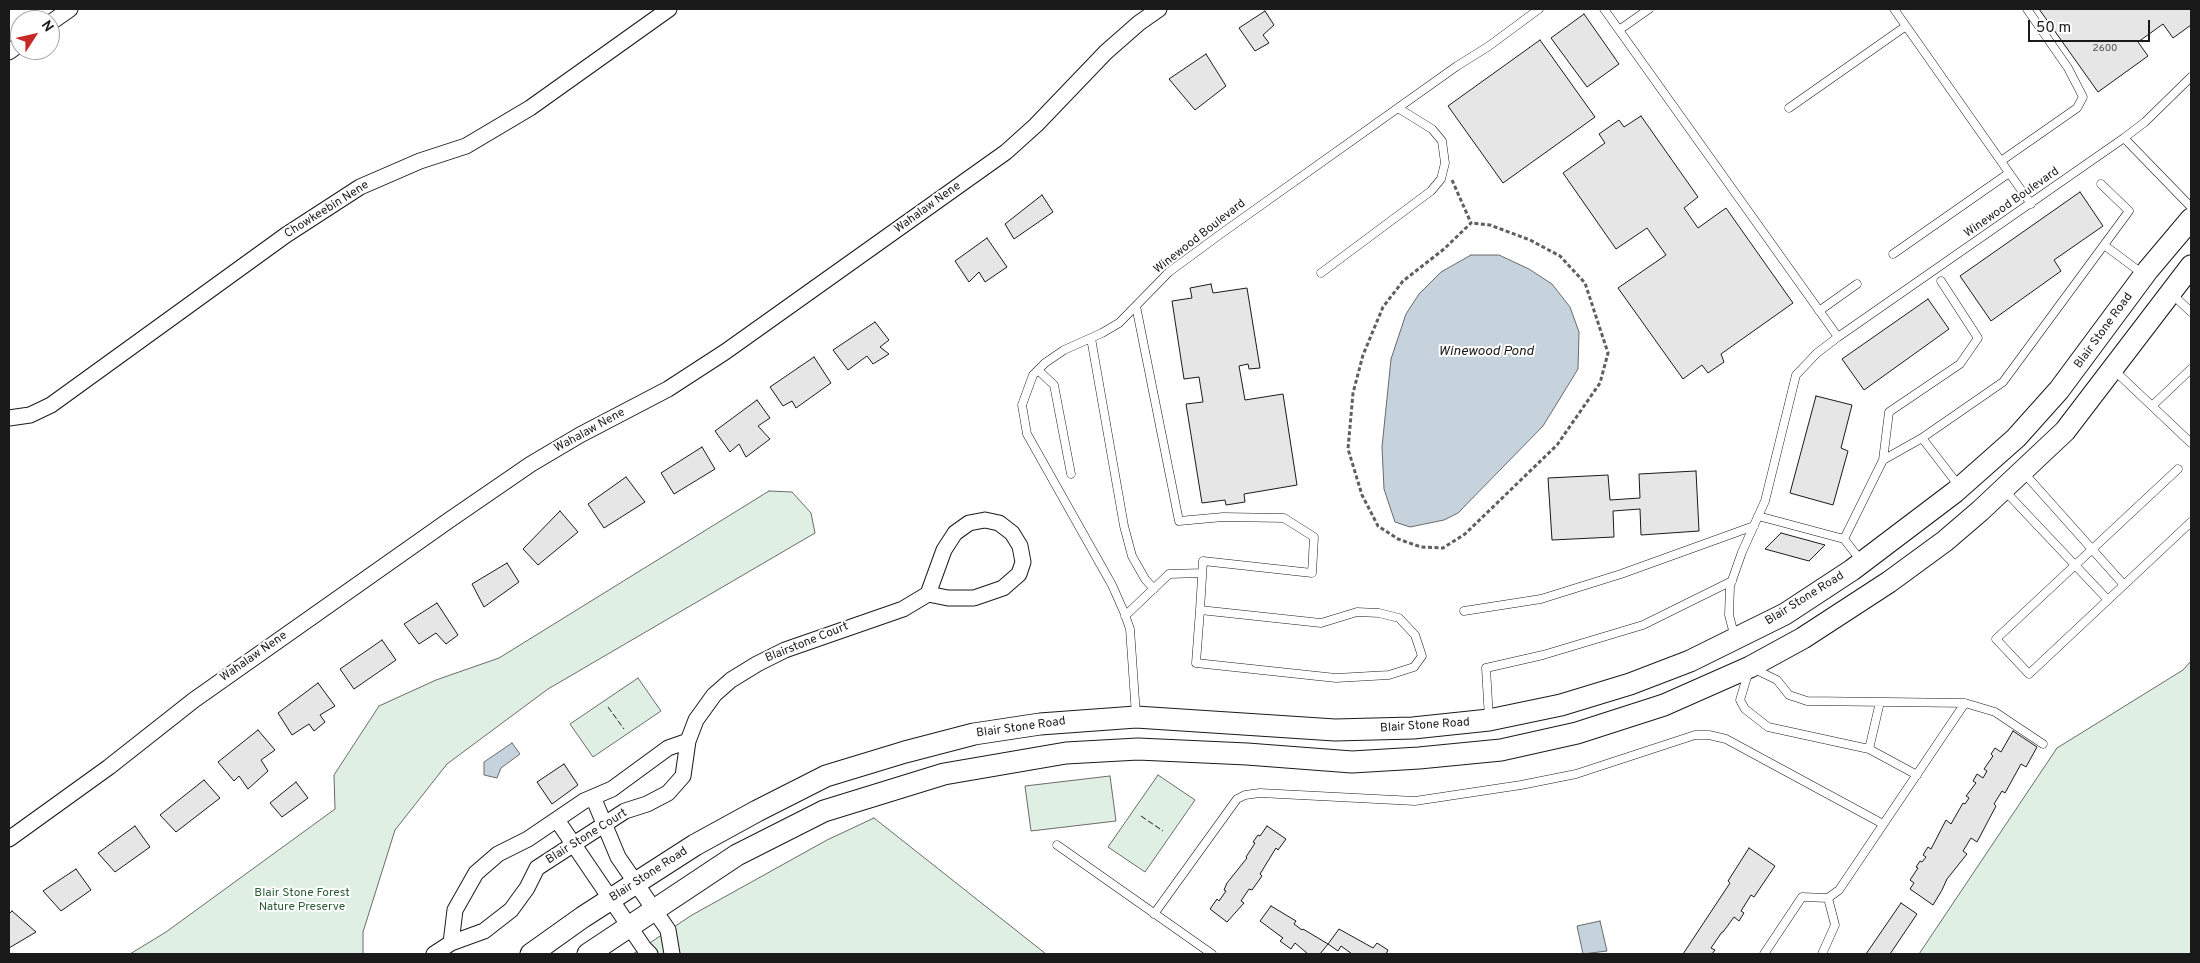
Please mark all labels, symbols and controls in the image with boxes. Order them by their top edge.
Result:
north arrow [10,10,60,60]
scale bar [2030,10,2152,42]
text: N [37,18,57,36]
text: 50 m [2036,19,2071,38]
house number: 2600 [2093,43,2117,55]
street label: Winewood Boulevard [1962,165,2062,241]
street label: Chowkeebin Nene [282,178,372,242]
street label: Wahalaw Nene [892,179,964,237]
street label: Winewood Boulevard [1151,197,1249,277]
street label: Blair Stone Road [2072,290,2136,372]
water label: Winewood Pond [1438,344,1534,360]
street label: Wahalaw Nene [552,406,628,456]
street label: Blair Stone Road [1763,569,1847,629]
street label: Blairstone Court [763,620,851,666]
street label: Wahalaw Nene [218,629,290,685]
street label: Blair Stone Road [975,715,1067,741]
street label: Blair Stone Road [1380,716,1470,736]
street label: Blair Stone Court [544,806,630,868]
street label: Blair Stone Road [607,844,691,906]
park label: Blair Stone Forest Nature Preserve [254,887,350,915]

